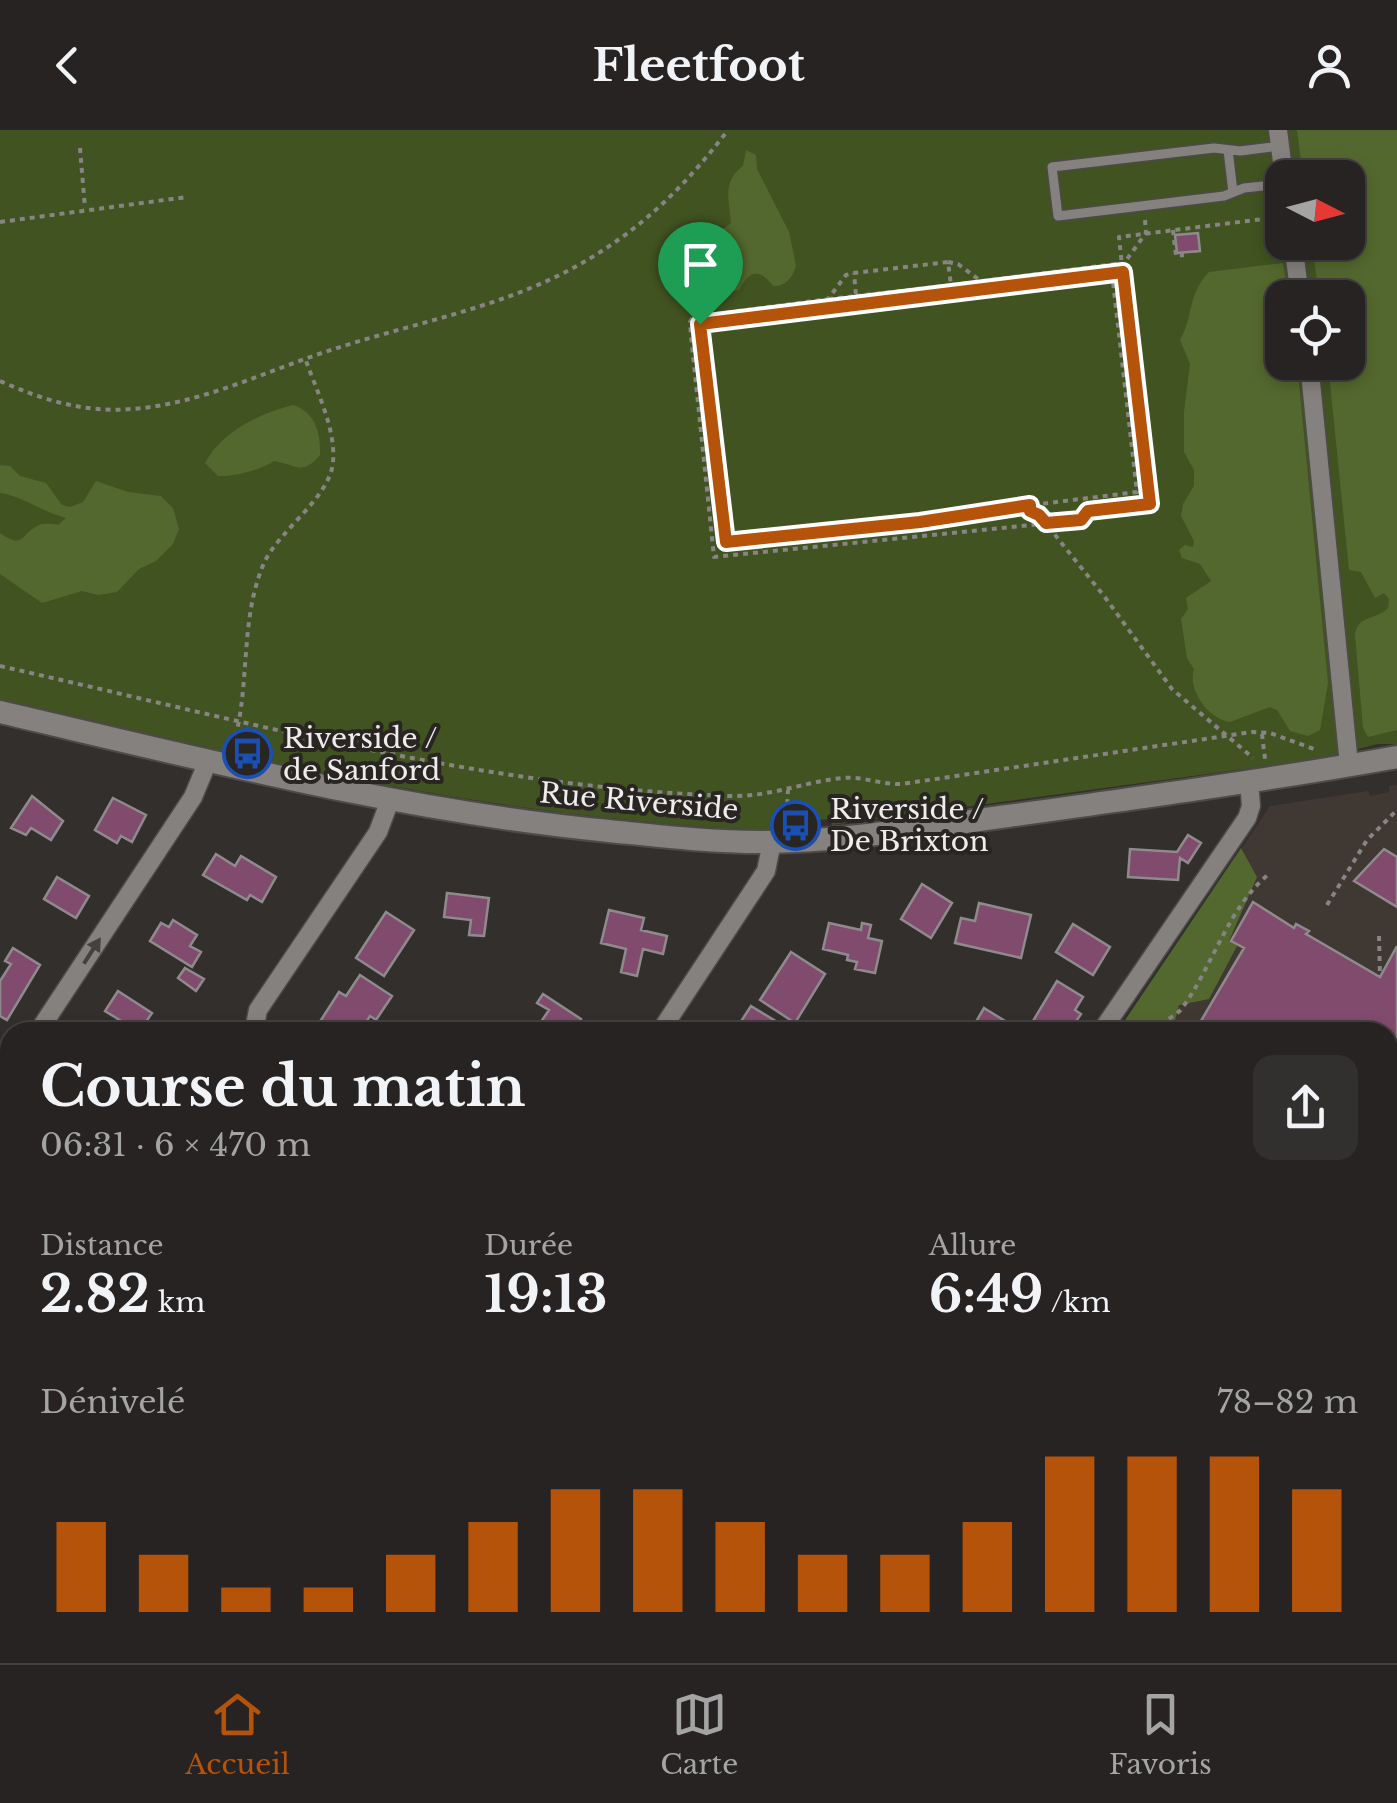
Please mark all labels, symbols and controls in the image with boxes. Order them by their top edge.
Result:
text: Fleetfoot [592,37,805,93]
icon: back [40,38,95,93]
icon: person [1302,38,1357,93]
north arrow [1265,160,1365,260]
map controls [1265,160,1365,380]
pin [658,222,743,325]
icon: arrive [673,237,728,292]
button: locate [1265,280,1365,380]
place label: Riverside / de Sanford [283,721,440,788]
bus stop icon: Riverside / de Sanford [222,728,274,780]
street label: Rue Riverside [538,775,740,828]
place label: Riverside / De Brixton [830,792,988,859]
bus stop icon: Riverside / De Brixton [769,799,821,851]
one-way arrow [82,937,100,965]
text: Course du matin [40,1053,525,1121]
button: share [1253,1055,1358,1160]
text: 06:31 · 6 × 470 m [40,1125,311,1165]
text: Distance [40,1228,163,1263]
text: Durée [484,1228,573,1263]
text: Allure [929,1228,1016,1263]
text: 2.82 [40,1263,150,1326]
text: 19:13 [484,1263,608,1326]
text: 6:49 [929,1263,1043,1326]
text: km [150,1285,205,1320]
text: /km [1043,1285,1111,1320]
text: Dénivelé [40,1382,185,1422]
text: 78–82 m [1217,1382,1358,1422]
tab: Accueil [185,1687,290,1782]
tab: Carte [660,1687,738,1782]
tab: Favoris [1109,1687,1212,1782]

